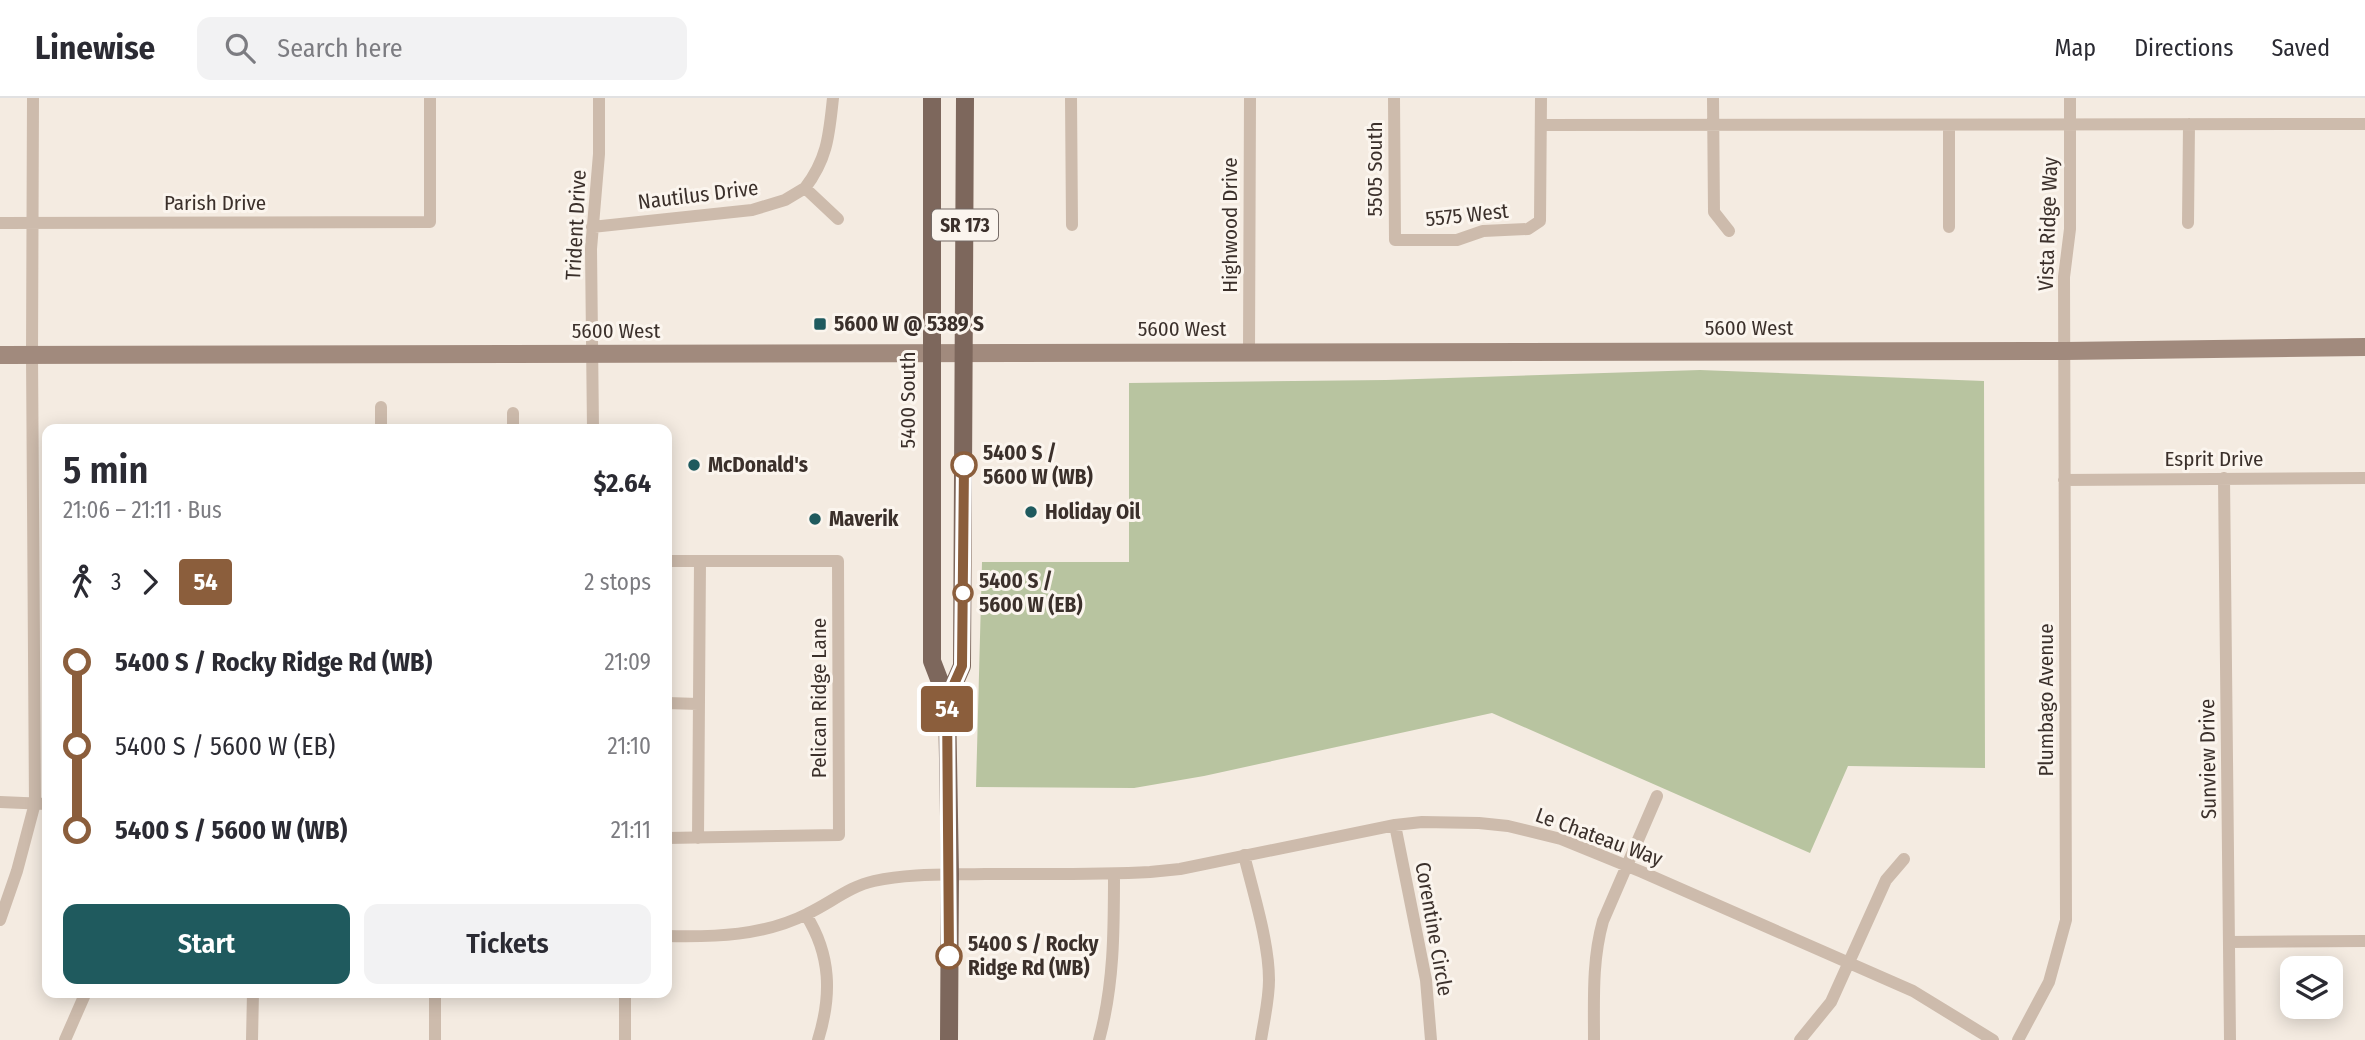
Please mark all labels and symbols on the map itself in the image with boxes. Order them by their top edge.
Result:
street label: 5505 South [1362,121,1388,217]
street label: Vista Ridge Way [2033,156,2063,291]
street label: Highwood Drive [1217,157,1243,293]
street label: Trident Drive [560,169,592,281]
street label: Nautilus Drive [636,175,760,215]
street label: Parish Drive [164,190,266,216]
street label: 5575 West [1424,198,1510,232]
road number: SR 173 [932,209,998,240]
place label: 5600 W @ 5389 S [834,311,984,337]
street label: 5600 West [1705,315,1793,341]
marker: 5600 W @ 5389 S [812,316,828,332]
street label: 5600 West [1138,316,1226,342]
street label: 5600 West [572,318,660,344]
street label: 5400 South [895,352,921,449]
place label: 5400 S / 5600 W (WB) [983,440,1093,490]
street label: Esprit Drive [2165,446,2263,472]
place label: McDonald's [708,452,808,478]
marker: 5400 S / 5600 W (WB) [951,452,977,478]
marker: McDonald's [686,457,702,473]
place label: Holiday Oil [1045,499,1141,525]
marker: Holiday Oil [1023,504,1039,520]
place label: Maverik [829,506,899,532]
marker: Maverik [807,511,823,527]
place label: 5400 S / 5600 W (EB) [979,568,1082,618]
marker: 5400 S / 5600 W (EB) [953,583,973,603]
street label: Pelican Ridge Lane [806,618,832,778]
street label: Plumbago Avenue [2033,623,2059,777]
line badge: 54 [916,686,978,732]
street label: Sunview Drive [2194,699,2222,819]
street label: Le Chateau Way [1532,802,1667,872]
street label: Corentine Circle [1409,860,1459,998]
place label: 5400 S / Rocky Ridge Rd (WB) [968,931,1099,981]
marker: 5400 S / Rocky Ridge Rd (WB) [936,943,962,969]

